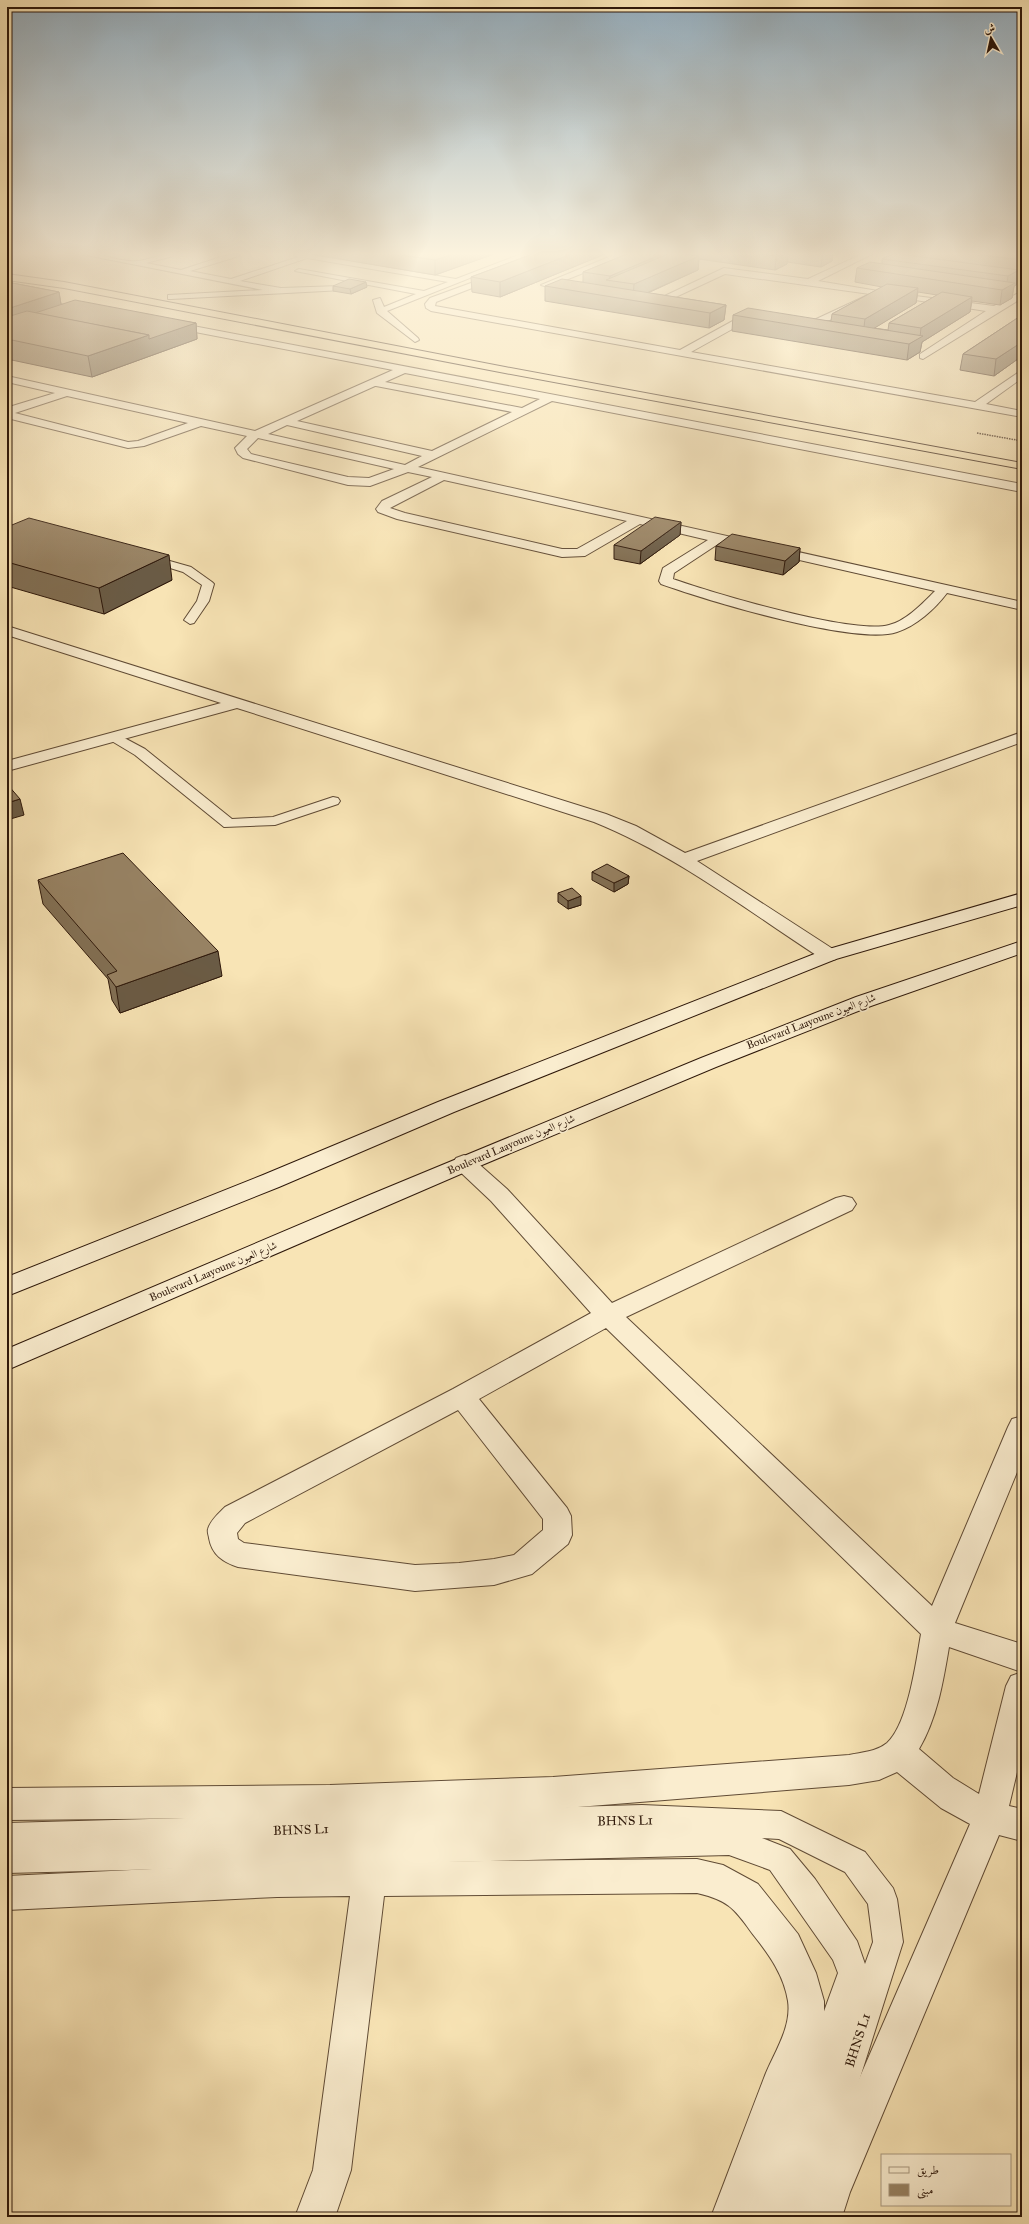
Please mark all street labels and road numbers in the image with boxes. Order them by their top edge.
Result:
street label: Boulevard Laayoune شارع العيون [745,991,879,1055]
street label: Boulevard Laayoune شارع العيون [445,1112,578,1180]
street label: Boulevard Laayoune شارع العيون [147,1239,280,1307]
street label: BHNS L1 [597,1813,653,1829]
street label: BHNS L1 [273,1821,329,1839]
street label: BHNS L1 [842,2011,874,2069]

